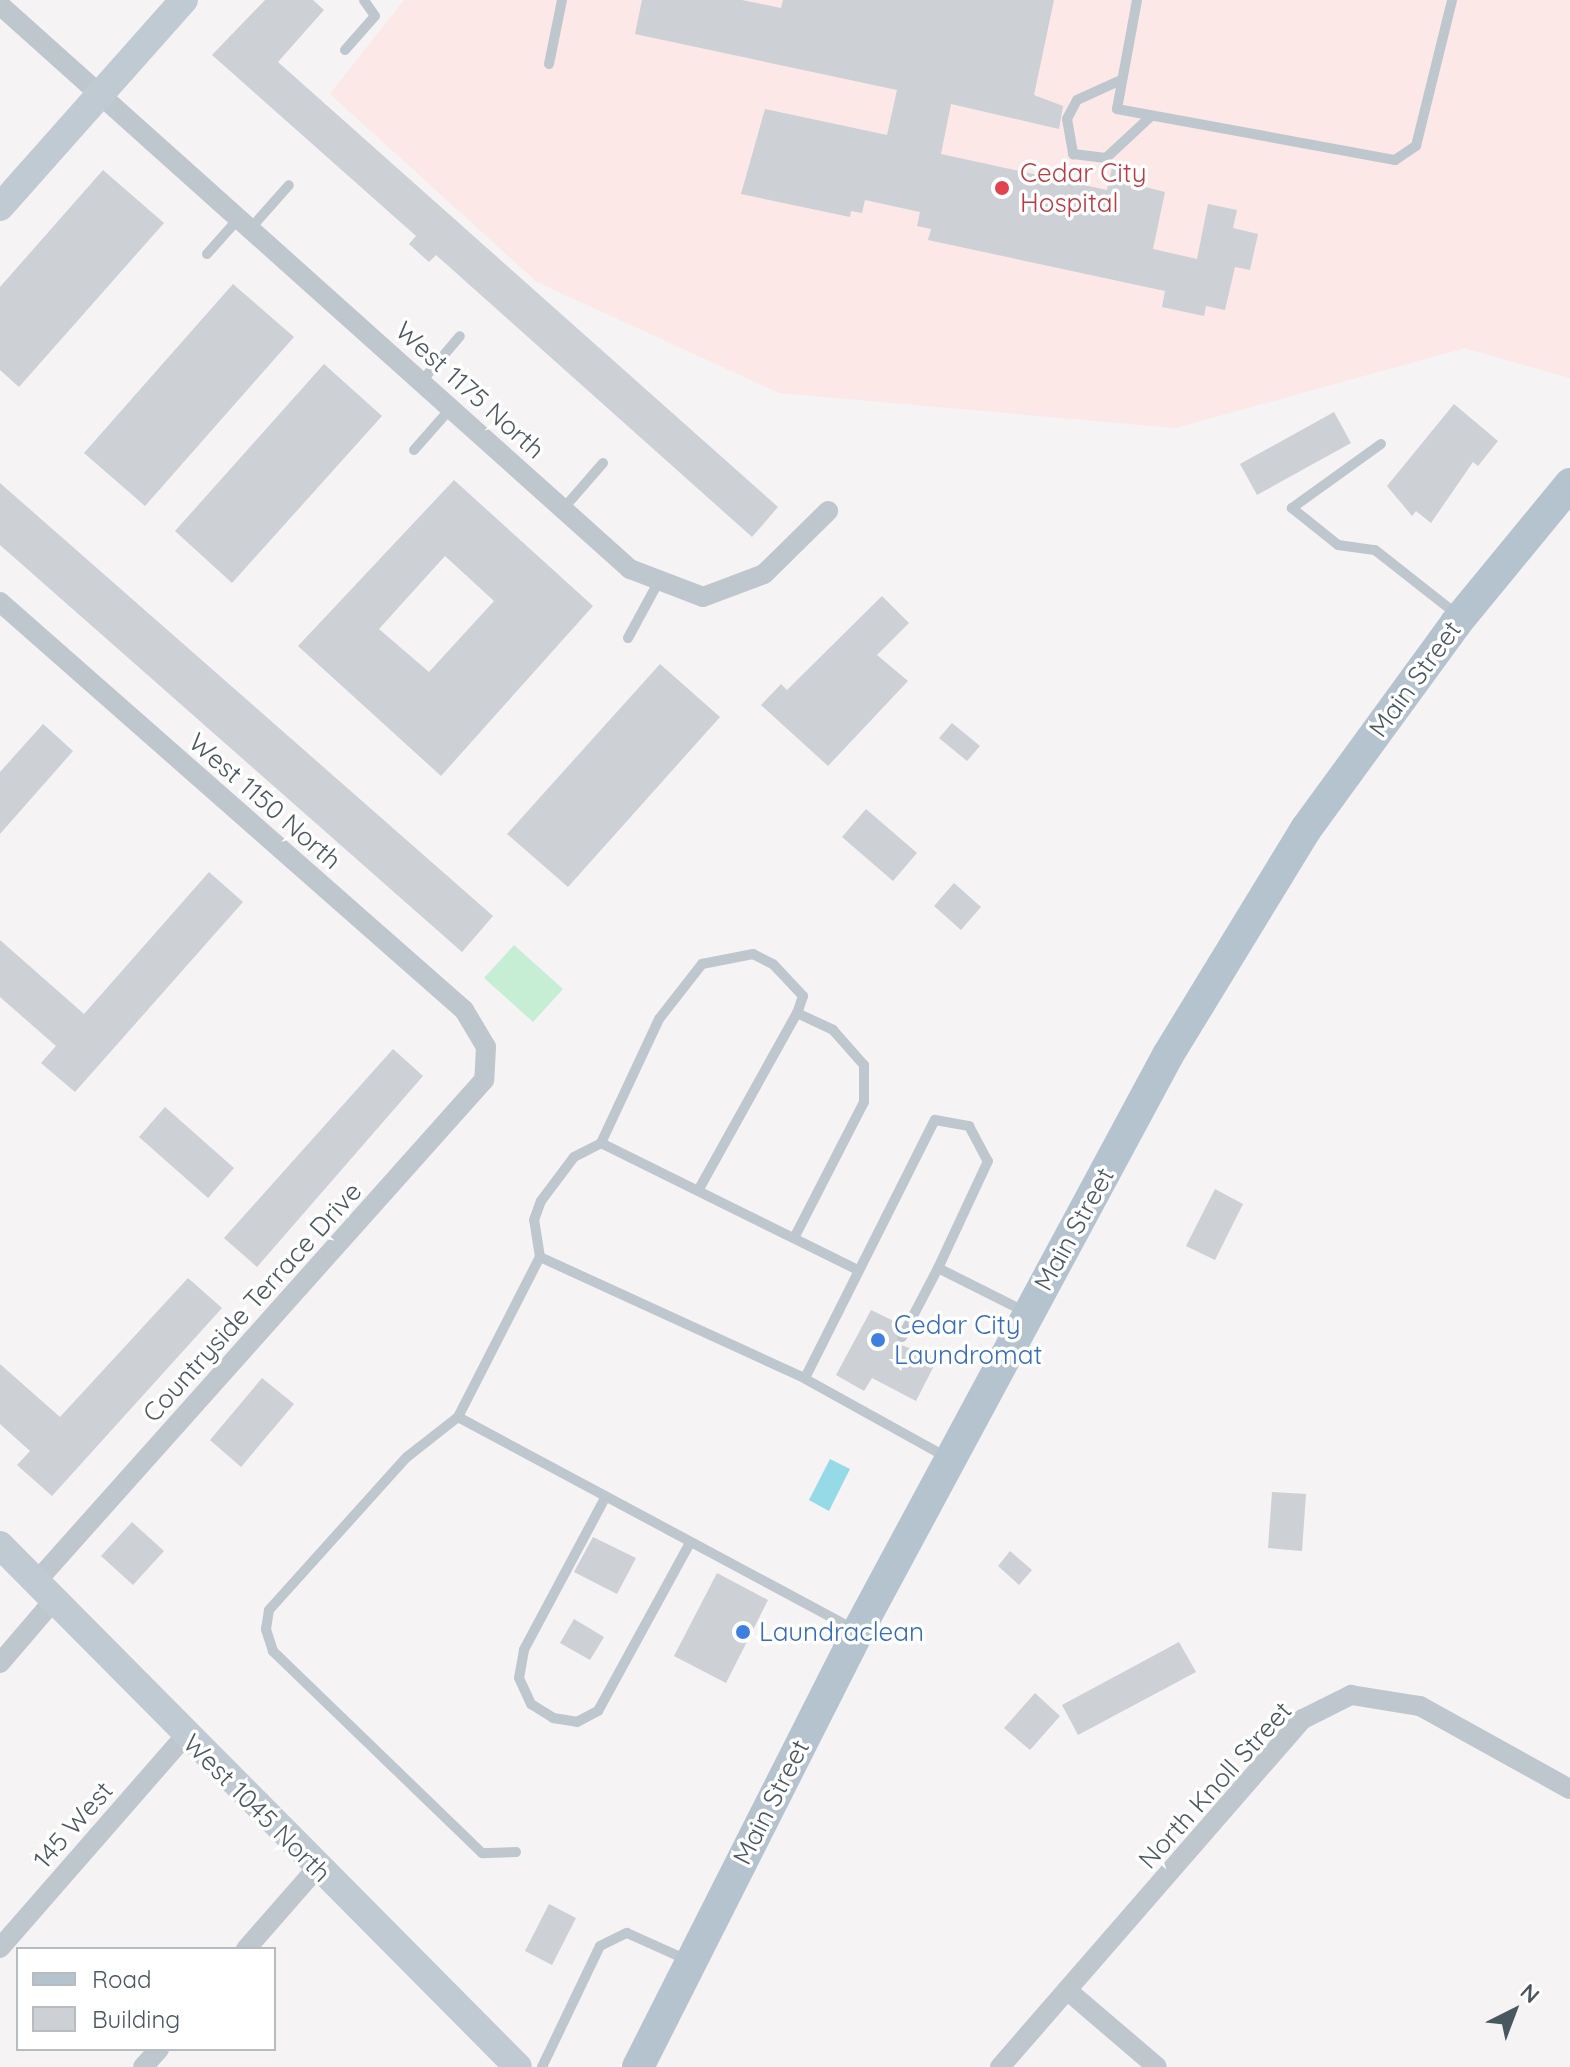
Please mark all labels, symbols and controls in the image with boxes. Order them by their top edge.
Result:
place label: Cedar City Hospital [1020,157,1146,218]
marker: Cedar City Hospital [991,177,1013,199]
street label: West 1175 North [389,315,551,465]
street label: Main Street [1362,615,1468,743]
street label: West 1150 North [182,726,348,876]
street label: Main Street [1027,1162,1121,1296]
street label: Countryside Terrace Drive [136,1176,368,1428]
place label: Cedar City Laundromat [894,1309,1042,1370]
marker: Cedar City Laundromat [869,1331,887,1349]
place label: Laundraclean [759,1616,924,1648]
marker: Laundraclean [734,1623,752,1641]
street label: North Knoll Street [1132,1695,1298,1875]
street label: West 1045 North [177,1728,337,1888]
street label: Main Street [726,1734,816,1870]
street label: 145 West [27,1775,119,1875]
legend [16,1947,276,2051]
text: Road [92,1964,152,1994]
north arrow [1474,1971,1554,2051]
text: N [1515,1977,1545,2009]
text: Building [92,2004,180,2034]

